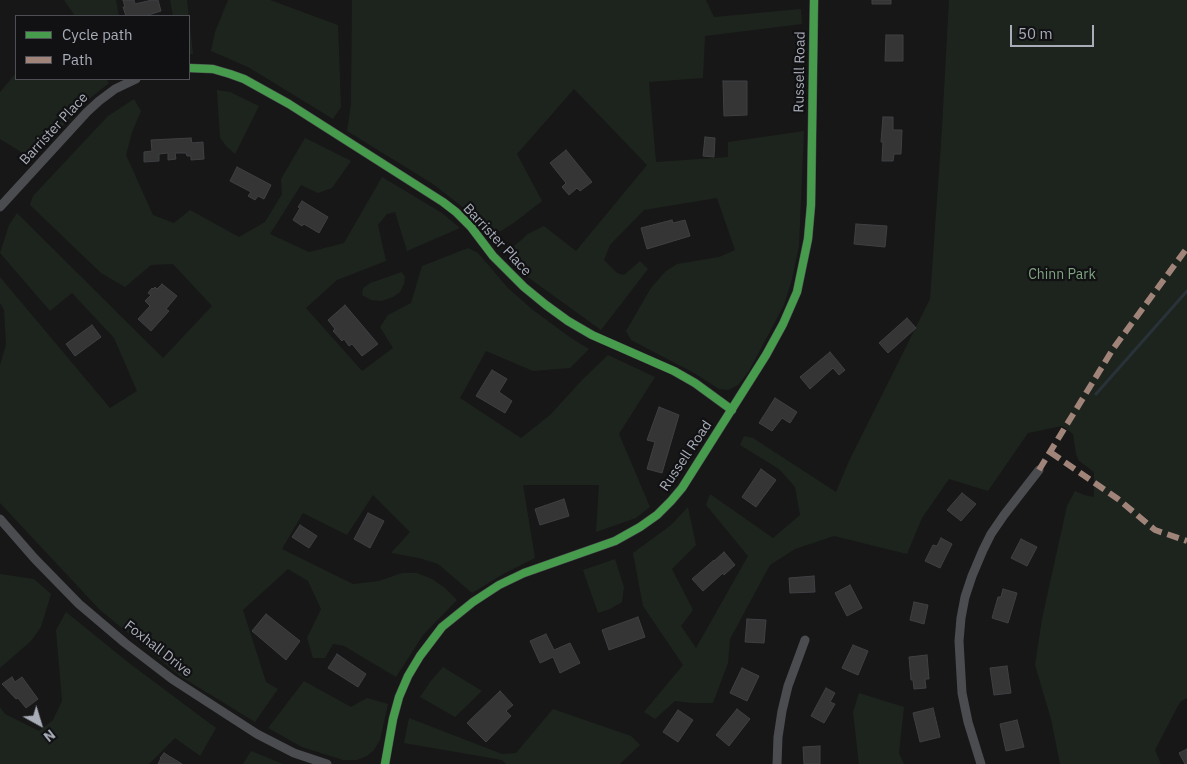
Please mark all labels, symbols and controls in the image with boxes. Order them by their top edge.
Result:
legend [15,15,190,80]
scale bar [1012,15,1096,47]
text: 50 m [1018,24,1053,43]
text: Cycle path [62,25,133,44]
street label: Russell Road [791,31,809,113]
text: Path [62,50,93,69]
street label: Barrister Place [16,89,92,169]
street label: Barrister Place [459,200,535,280]
park label: Chinn Park [1028,267,1096,283]
street label: Russell Road [656,418,716,494]
street label: Foxhall Drive [121,617,195,681]
north arrow [15,699,65,749]
text: N [40,725,59,746]

